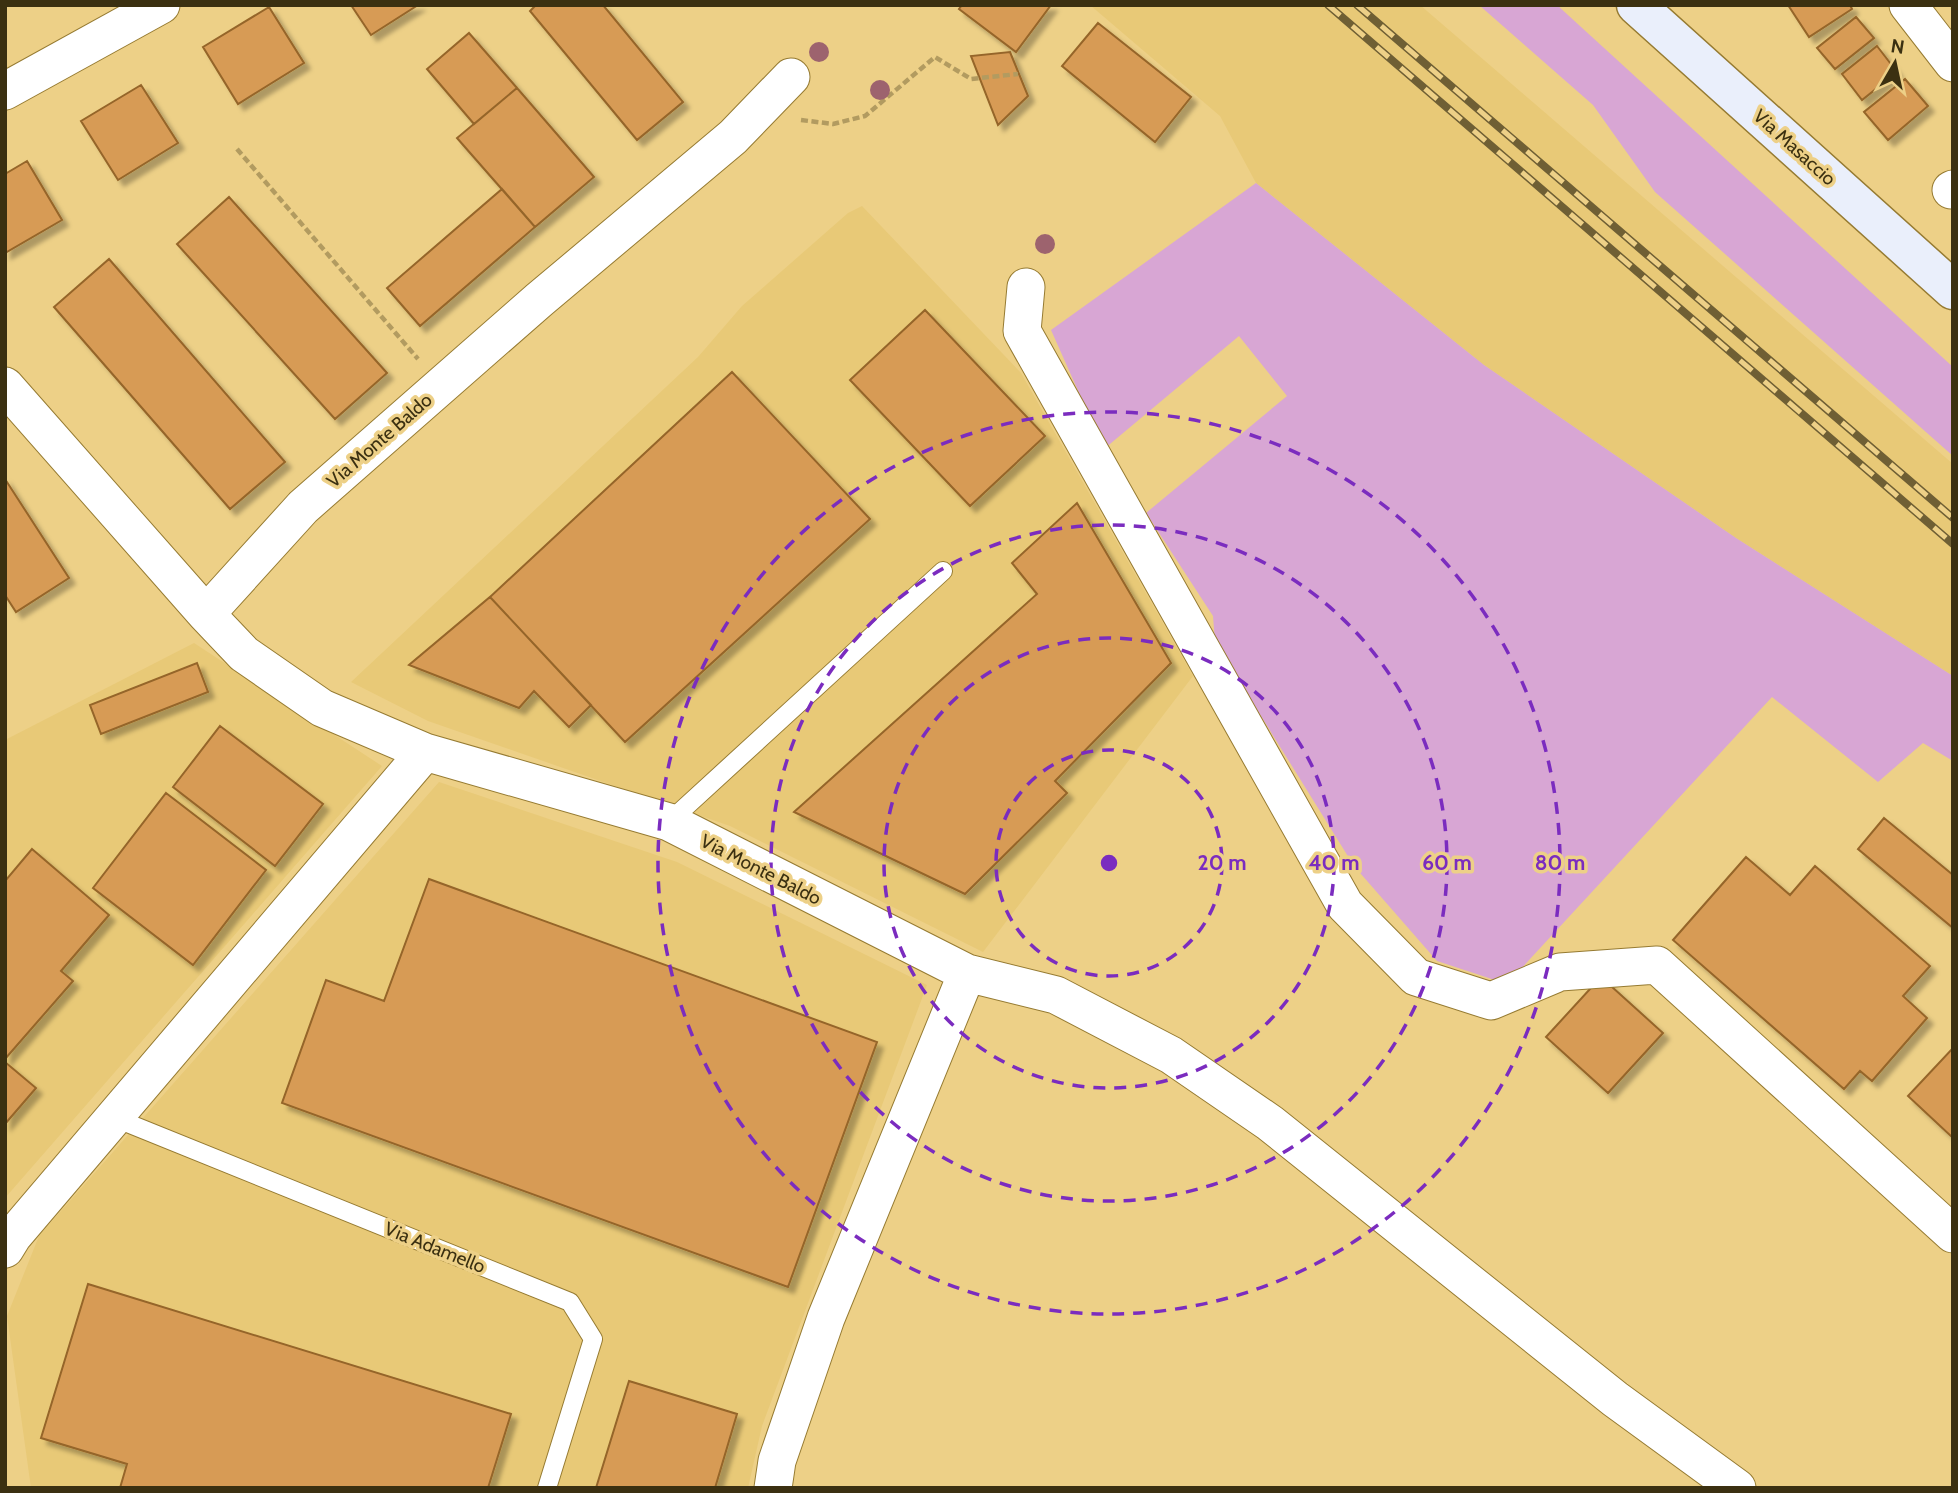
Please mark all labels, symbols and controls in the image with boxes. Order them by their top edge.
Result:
north arrow [1860,28,1930,98]
text: N [1889,34,1906,59]
street label: Via Masaccio [1749,104,1841,190]
street label: Via Monte Baldo [322,388,437,492]
street label: Via Monte Baldo [697,829,825,910]
text: 20 m [1198,850,1246,875]
text: 40 m [1309,850,1359,875]
text: 60 m [1422,850,1472,875]
text: 80 m [1535,850,1585,875]
centre of rings [1097,851,1121,875]
street label: Via Adamello [381,1217,489,1278]

